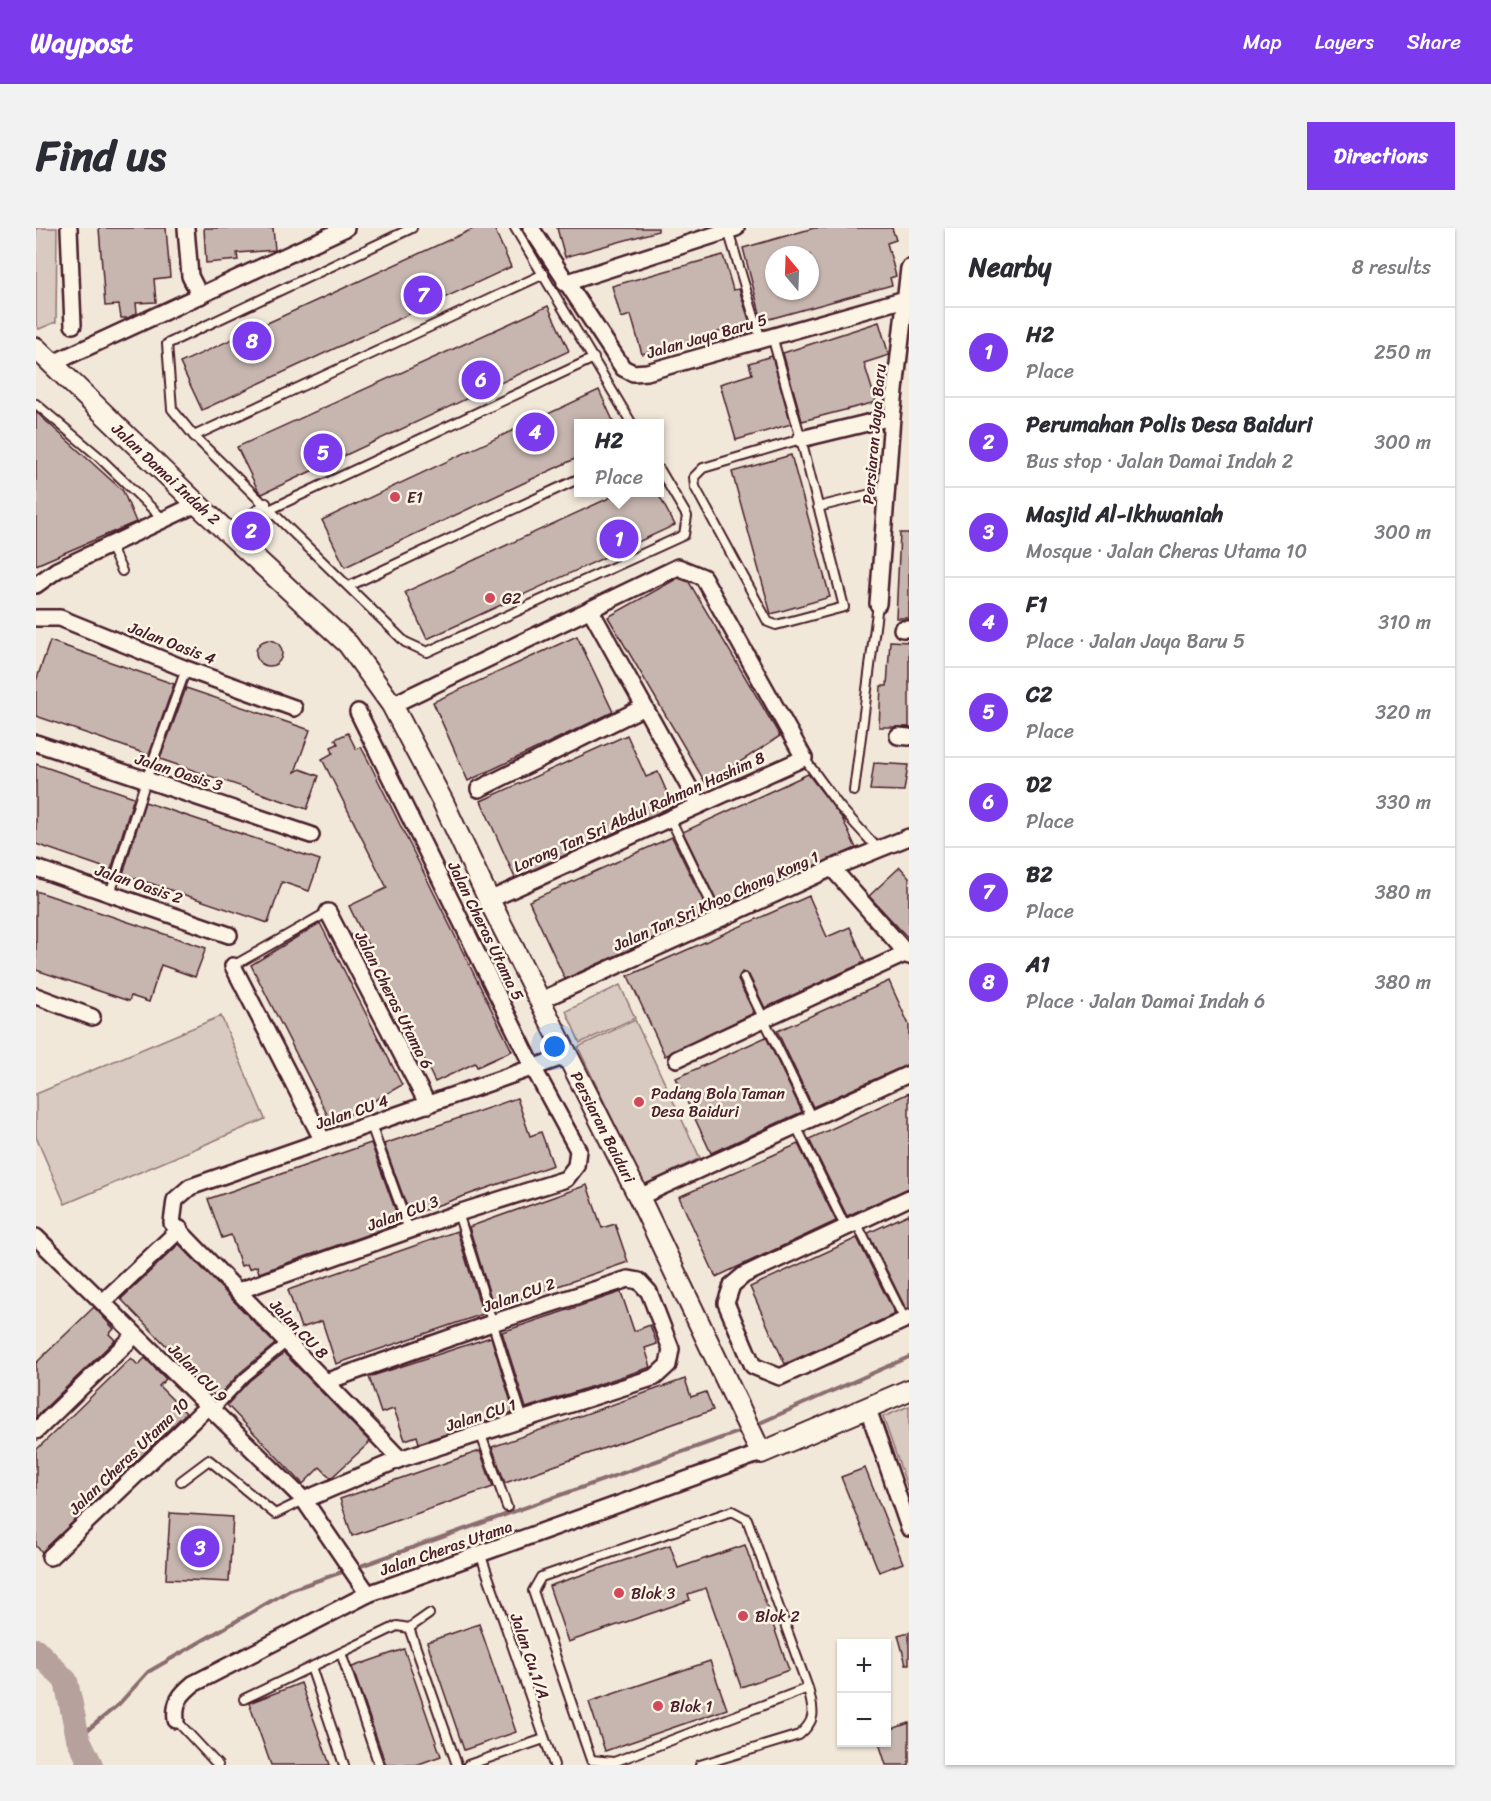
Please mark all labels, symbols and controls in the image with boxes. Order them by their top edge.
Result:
text: Waypost [30,18,133,67]
text: Map [1243,23,1282,61]
text: Layers [1315,23,1374,61]
text: Share [1407,23,1461,61]
text: Find us [36,119,166,193]
button: Directions [1307,122,1455,190]
text: Nearby [969,244,1051,290]
north arrow [765,246,819,300]
text: 8 results [1352,250,1431,285]
pin: 7 [404,272,442,318]
street label: Jalan Jaya Baru 5 [642,305,771,367]
text: H2 [1026,315,1054,354]
pin: 8 [232,318,272,364]
text: 1 [984,335,993,370]
text: 250 m [1374,335,1431,370]
text: Place [1026,354,1074,389]
pin: 6 [462,358,500,402]
street label: Persiaran Jaya Baru [853,362,895,506]
text: Perumahan Polis Desa Baiduri [1026,405,1312,444]
pin: 4 [516,410,554,454]
street label: Jalan Damai Indah 2 [104,415,227,533]
popup [574,419,664,497]
text: H2 [595,421,623,460]
text: 2 [983,425,994,460]
text: 300 m [1374,425,1431,460]
pin: 5 [304,430,342,476]
text: Bus stop · Jalan Damai Indah 2 [1026,444,1293,479]
text: Place [595,460,643,495]
place label: E1 [407,483,423,512]
marker: E1 [388,490,402,504]
text: Masjid Al-Ikhwaniah [1026,495,1223,534]
pin: 2 [232,508,270,554]
text: 3 [983,515,994,550]
text: 300 m [1374,515,1431,550]
pin: 1 [600,516,638,562]
text: Mosque · Jalan Cheras Utama 10 [1026,534,1307,569]
place label: G2 [502,584,521,613]
text: F1 [1026,585,1047,624]
marker: G2 [483,591,497,605]
text: 4 [982,605,995,640]
text: 310 m [1378,605,1431,640]
street label: Jalan Oasis 4 [123,613,220,673]
text: Place · Jalan Jaya Baru 5 [1026,624,1245,659]
text: C2 [1026,675,1052,714]
text: 5 [982,695,995,730]
text: 320 m [1375,695,1431,730]
text: Place [1026,714,1074,749]
street label: Lorong Tan Sri Abdul Rahman Hashim 8 [508,743,770,881]
street label: Jalan Oasis 3 [130,744,227,800]
text: D2 [1026,765,1052,804]
text: 6 [983,785,994,820]
text: 330 m [1376,785,1431,820]
text: Place [1026,804,1074,839]
street label: Jalan Tan Sri Khoo Chong Kong 1 [607,842,824,960]
street label: Jalan Oasis 2 [90,855,187,913]
street label: Jalan Cheras Utama 5 [439,855,533,1006]
text: B2 [1026,855,1053,894]
text: 7 [983,875,994,910]
text: 380 m [1375,875,1431,910]
text: Place [1026,894,1074,929]
street label: Jalan Cheras Utama 6 [346,925,441,1074]
text: A1 [1026,945,1050,984]
text: 8 [982,965,995,1000]
text: 380 m [1375,965,1431,1000]
text: Place · Jalan Damai Indah 6 [1026,984,1265,1019]
your location [540,1032,569,1061]
street label: Persiaran Baiduri [562,1066,644,1189]
place label: Padang Bola Taman Desa Baiduri [651,1079,785,1126]
street label: Jalan CU 4 [311,1086,392,1138]
marker: Padang Bola Taman Desa Baiduri [632,1095,646,1109]
street label: Jalan CU 3 [362,1187,443,1240]
street label: Jalan CU 2 [478,1269,559,1321]
street label: Jalan CU 8 [262,1291,336,1366]
street label: Jalan CU 9 [160,1335,235,1410]
street label: Jalan Cheras Utama 10 [61,1390,196,1523]
street label: Jalan CU 1 [441,1390,520,1440]
street label: Jalan Cheras Utama [375,1512,516,1585]
pin: 3 [180,1526,220,1570]
place label: Blok 3 [631,1579,675,1608]
marker: Blok 3 [612,1586,626,1600]
place label: Blok 2 [755,1602,800,1631]
street label: Jalan Cu 1/A [501,1608,558,1703]
marker: Blok 2 [736,1609,750,1623]
map controls [837,1639,891,1747]
button: + [837,1639,891,1693]
place label: Blok 1 [670,1692,712,1721]
button: − [837,1693,891,1747]
marker: Blok 1 [651,1699,665,1713]

